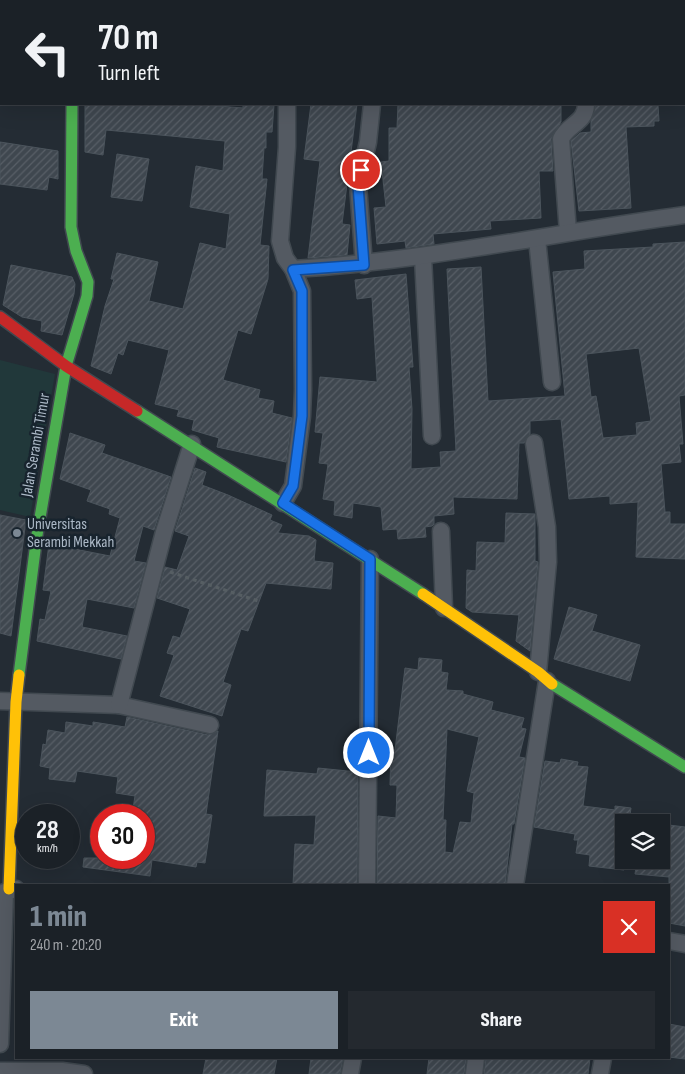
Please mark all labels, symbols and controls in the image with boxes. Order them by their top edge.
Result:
text: 70 m [98,17,158,60]
icon: left [15,20,80,85]
text: Turn left [98,60,160,87]
pin [340,149,382,191]
icon: arrive [347,156,375,184]
street label: Jalan Serambi Timur [17,391,55,499]
place label: Universitas Serambi Mekkah [27,515,114,552]
marker: Universitas Serambi Mekkah [11,527,23,539]
position arrow [342,726,394,778]
speed limit sign: 30 [90,804,155,869]
map controls [615,814,670,869]
button: layers [615,814,670,869]
text: 28 [36,815,59,846]
text: km/h [37,841,58,856]
text: 1 min [30,899,87,935]
button: close [603,901,655,953]
text: 240 m · 20:20 [30,936,102,955]
button: Exit [30,991,338,1049]
button: Share [348,991,655,1049]

